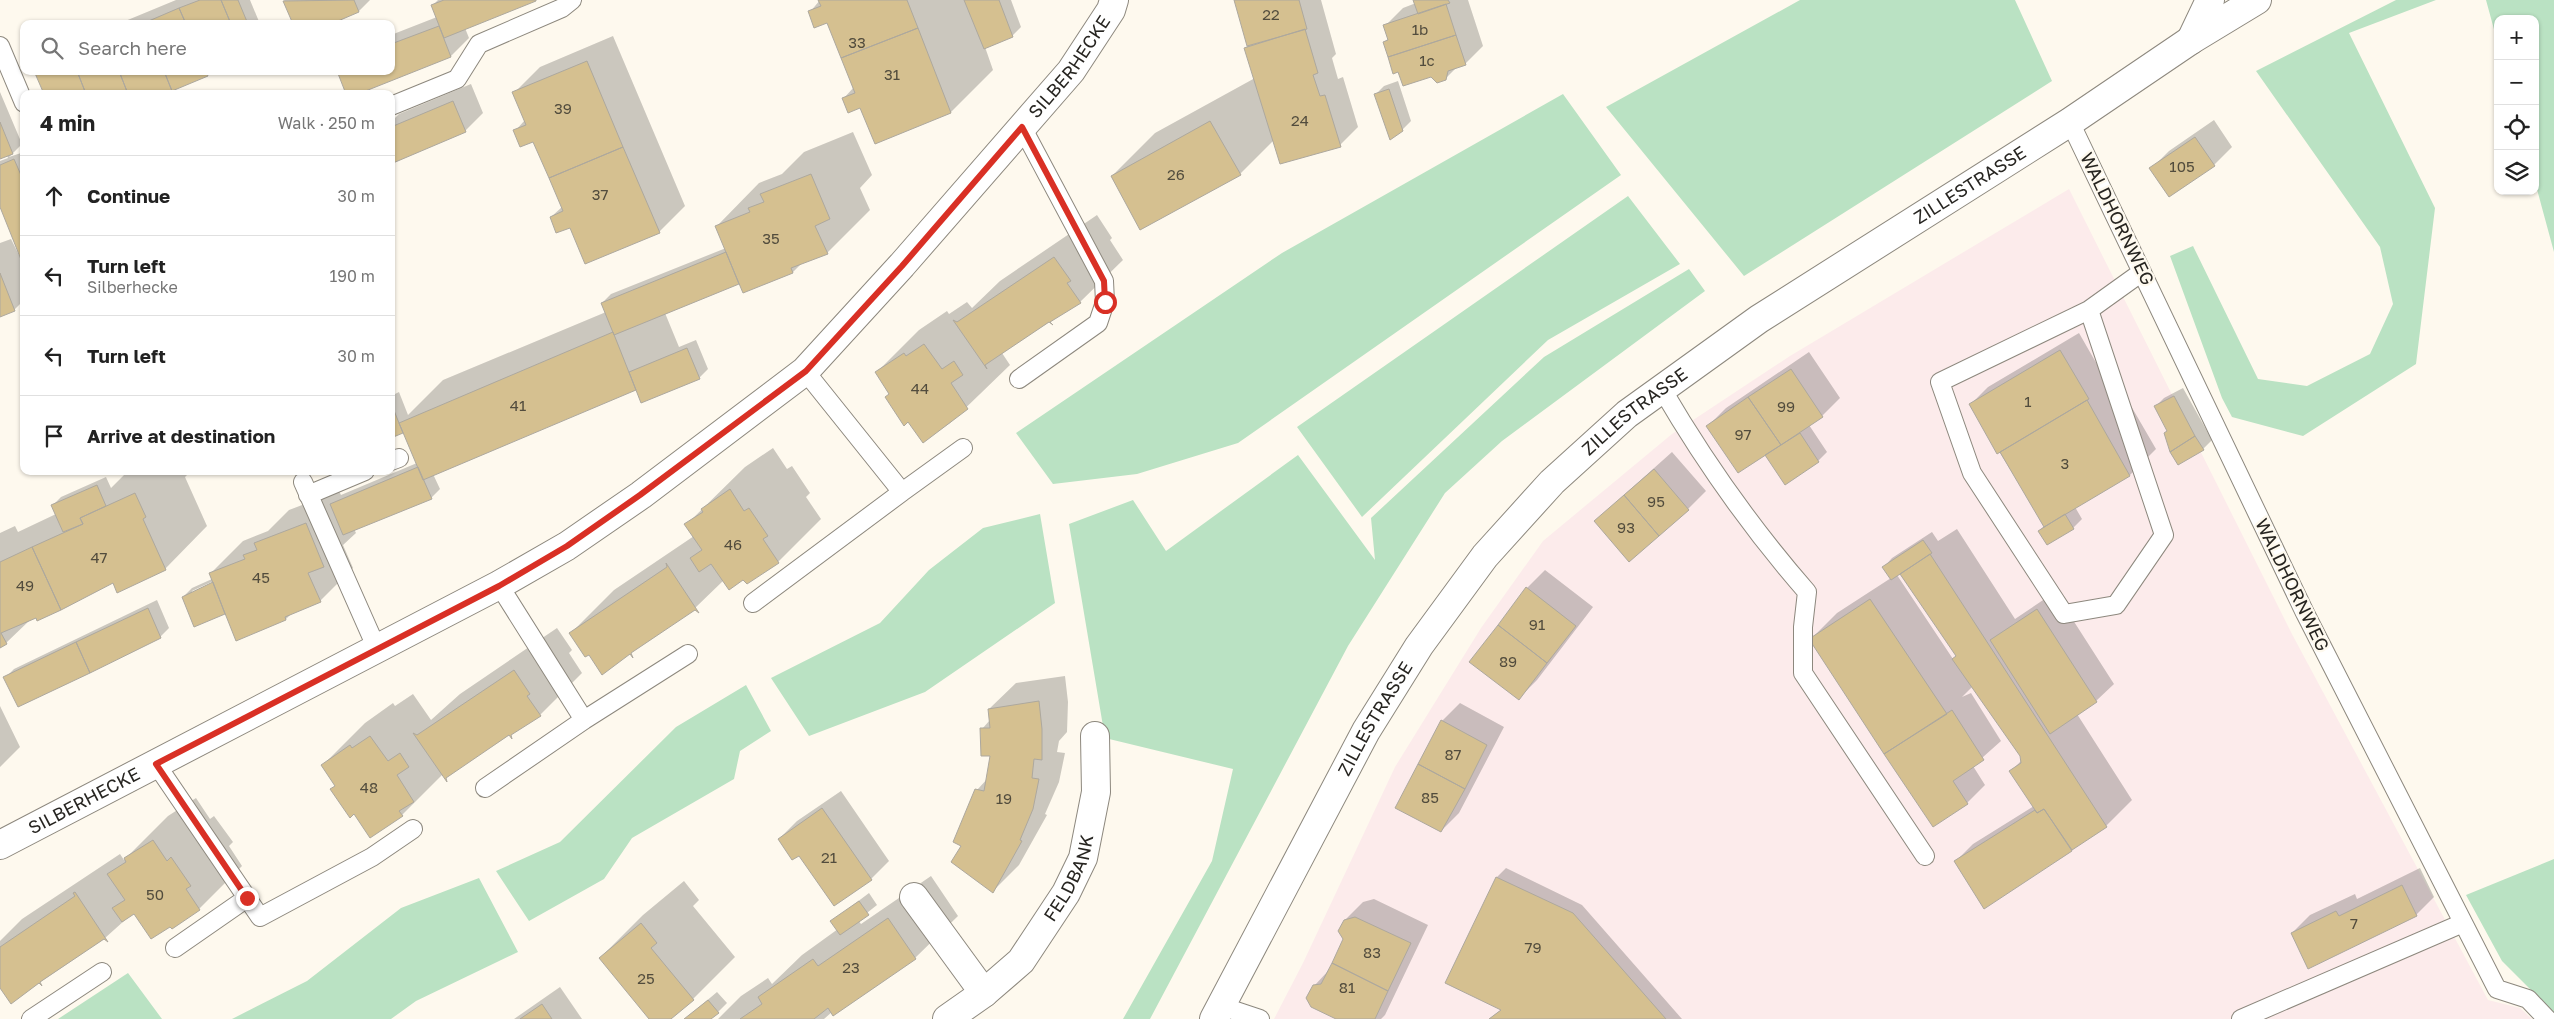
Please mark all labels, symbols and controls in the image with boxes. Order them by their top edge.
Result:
house number: 22 [1262,5,1280,23]
street label: SILBERHECKE [1023,11,1114,122]
map controls [2494,15,2539,195]
button: + [2494,15,2539,60]
search box [20,20,395,75]
house number: 1b [1412,20,1428,38]
house number: 33 [848,33,866,51]
icon: search [38,34,66,62]
text: Search here [78,36,187,59]
house number: 1c [1419,51,1435,69]
button: − [2494,60,2539,105]
house number: 31 [884,65,900,83]
house number: 39 [554,99,572,117]
button: locate [2494,105,2539,150]
text: 4 min [40,110,95,136]
house number: 24 [1291,111,1309,129]
text: Walk · 250 m [278,113,375,133]
street label: ZILLESTRASSE [1909,141,2030,228]
street label: WALDHORNWEG [2076,149,2160,289]
button: layers [2494,150,2539,195]
house number: 105 [2169,157,2195,175]
house number: 26 [1167,165,1185,183]
icon: ahead [40,182,68,210]
text: Continue [87,184,170,207]
house number: 37 [592,185,608,203]
text: 30 m [338,186,375,206]
house number: 35 [762,229,780,247]
text: Turn left [87,254,166,277]
icon: left [40,262,68,290]
text: 190 m [329,266,375,286]
text: Silberhecke [87,277,178,297]
route start [1094,291,1117,314]
icon: left [40,342,68,370]
text: Turn left [87,344,166,367]
text: 30 m [338,346,375,366]
street label: ZILLESTRASSE [1577,362,1691,460]
house number: 44 [911,379,929,397]
house number: 1 [2024,392,2032,410]
house number: 41 [510,396,526,414]
house number: 99 [1777,397,1795,415]
icon: arrive [40,422,68,450]
text: Arrive at destination [87,424,275,447]
house number: 97 [1734,425,1752,443]
house number: 3 [2061,454,2069,472]
house number: 95 [1647,492,1665,510]
street label: WALDHORNWEG [2251,515,2335,655]
house number: 93 [1617,518,1635,536]
house number: 46 [724,535,742,553]
house number: 47 [90,548,108,566]
house number: 45 [252,568,270,586]
house number: 49 [16,576,34,594]
house number: 91 [1529,615,1545,633]
house number: 89 [1499,652,1517,670]
street label: ZILLESTRASSE [1333,657,1417,779]
house number: 87 [1444,745,1462,763]
street label: SILBERHECKE [24,762,143,838]
house number: 48 [360,778,378,796]
house number: 85 [1421,788,1439,806]
house number: 19 [996,789,1012,807]
street label: FELDBANK [1038,832,1097,925]
house number: 21 [821,848,837,866]
house number: 50 [146,885,164,903]
route end [236,887,259,910]
house number: 7 [2350,914,2358,932]
house number: 79 [1524,938,1542,956]
house number: 83 [1363,943,1381,961]
house number: 23 [842,958,860,976]
house number: 25 [637,969,655,987]
house number: 81 [1339,978,1355,996]

